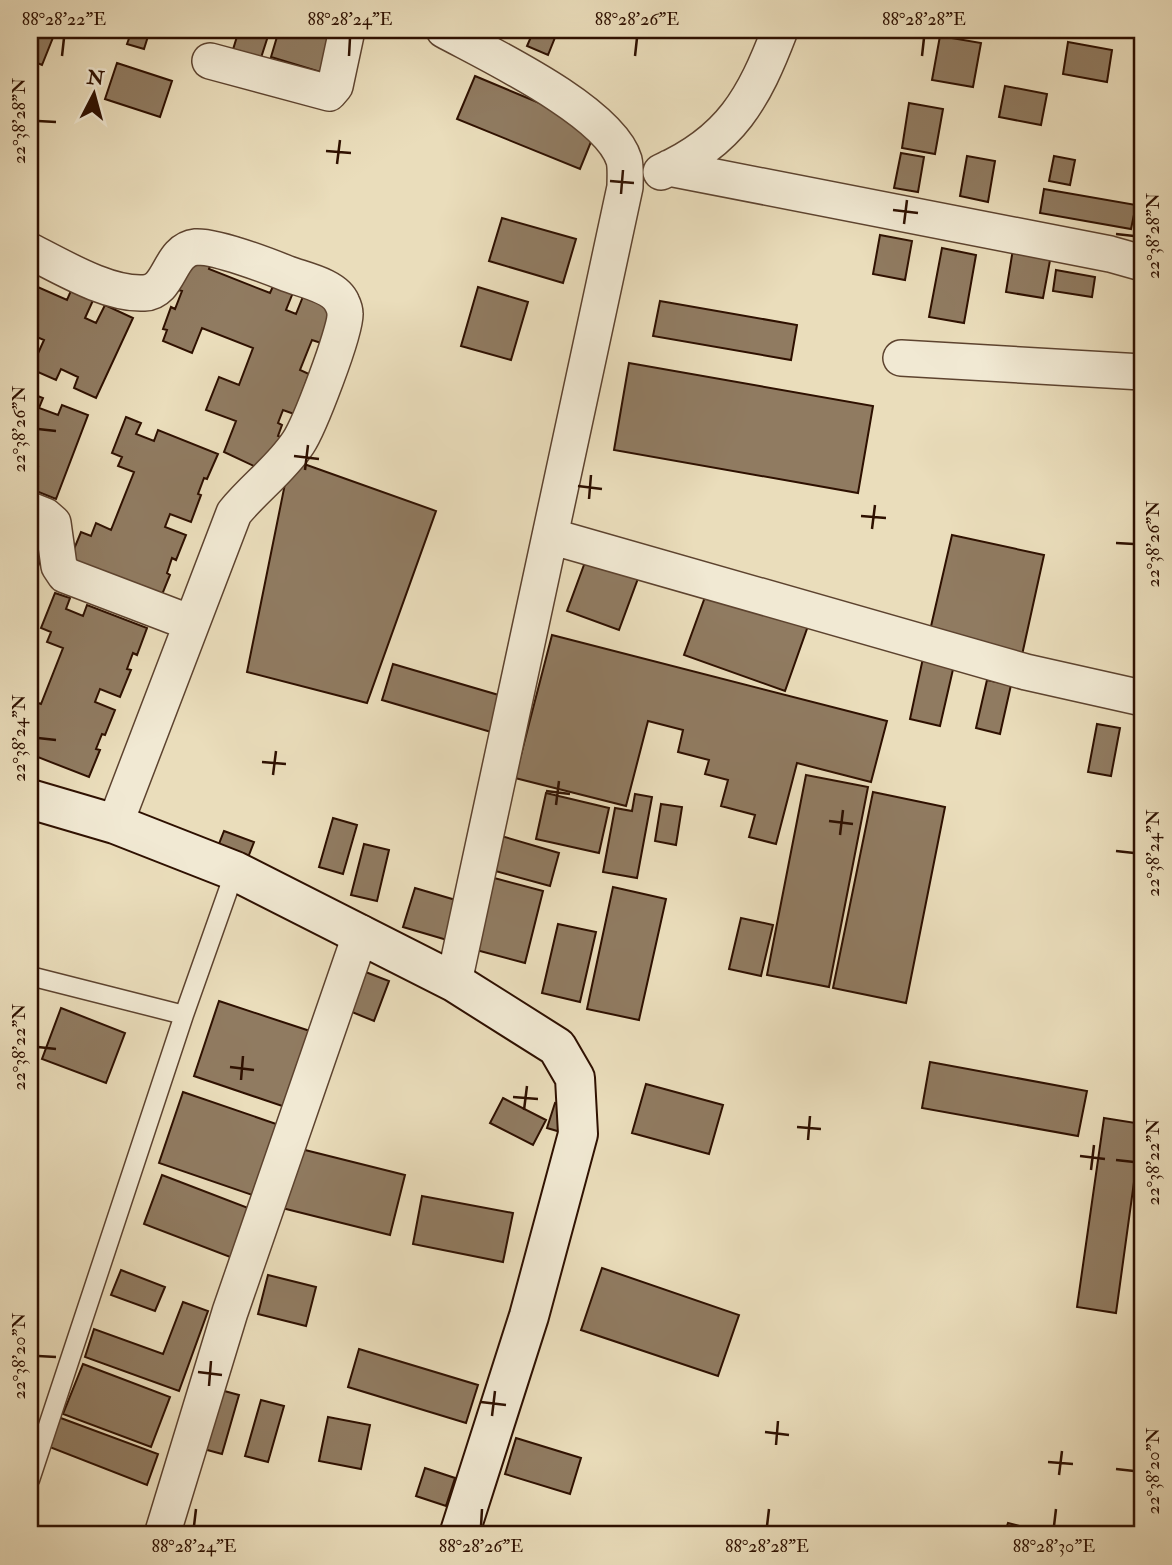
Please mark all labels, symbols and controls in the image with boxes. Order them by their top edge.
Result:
text: 88°28'22"E [22,8,106,31]
text: 88°28'24"E [307,8,393,31]
text: 88°28'26"E [595,8,679,31]
text: 88°28'28"E [882,8,966,31]
north arrow [60,60,130,130]
text: N [85,65,106,91]
text: 22°38'28"N [8,78,31,164]
text: 22°38'28"N [1142,193,1165,279]
text: 22°38'26"N [8,386,31,472]
text: 22°38'26"N [1142,501,1165,587]
text: 22°38'24"N [8,694,31,782]
text: 22°38'24"N [1142,809,1165,897]
text: 22°38'22"N [8,1004,31,1090]
text: 22°38'22"N [1142,1119,1165,1205]
text: 22°38'20"N [8,1313,31,1399]
text: 22°38'20"N [1142,1428,1165,1514]
text: 88°28'24"E [151,1535,237,1558]
text: 88°28'26"E [439,1535,523,1558]
text: 88°28'28"E [725,1535,809,1558]
text: 88°28'30"E [1013,1535,1095,1558]

